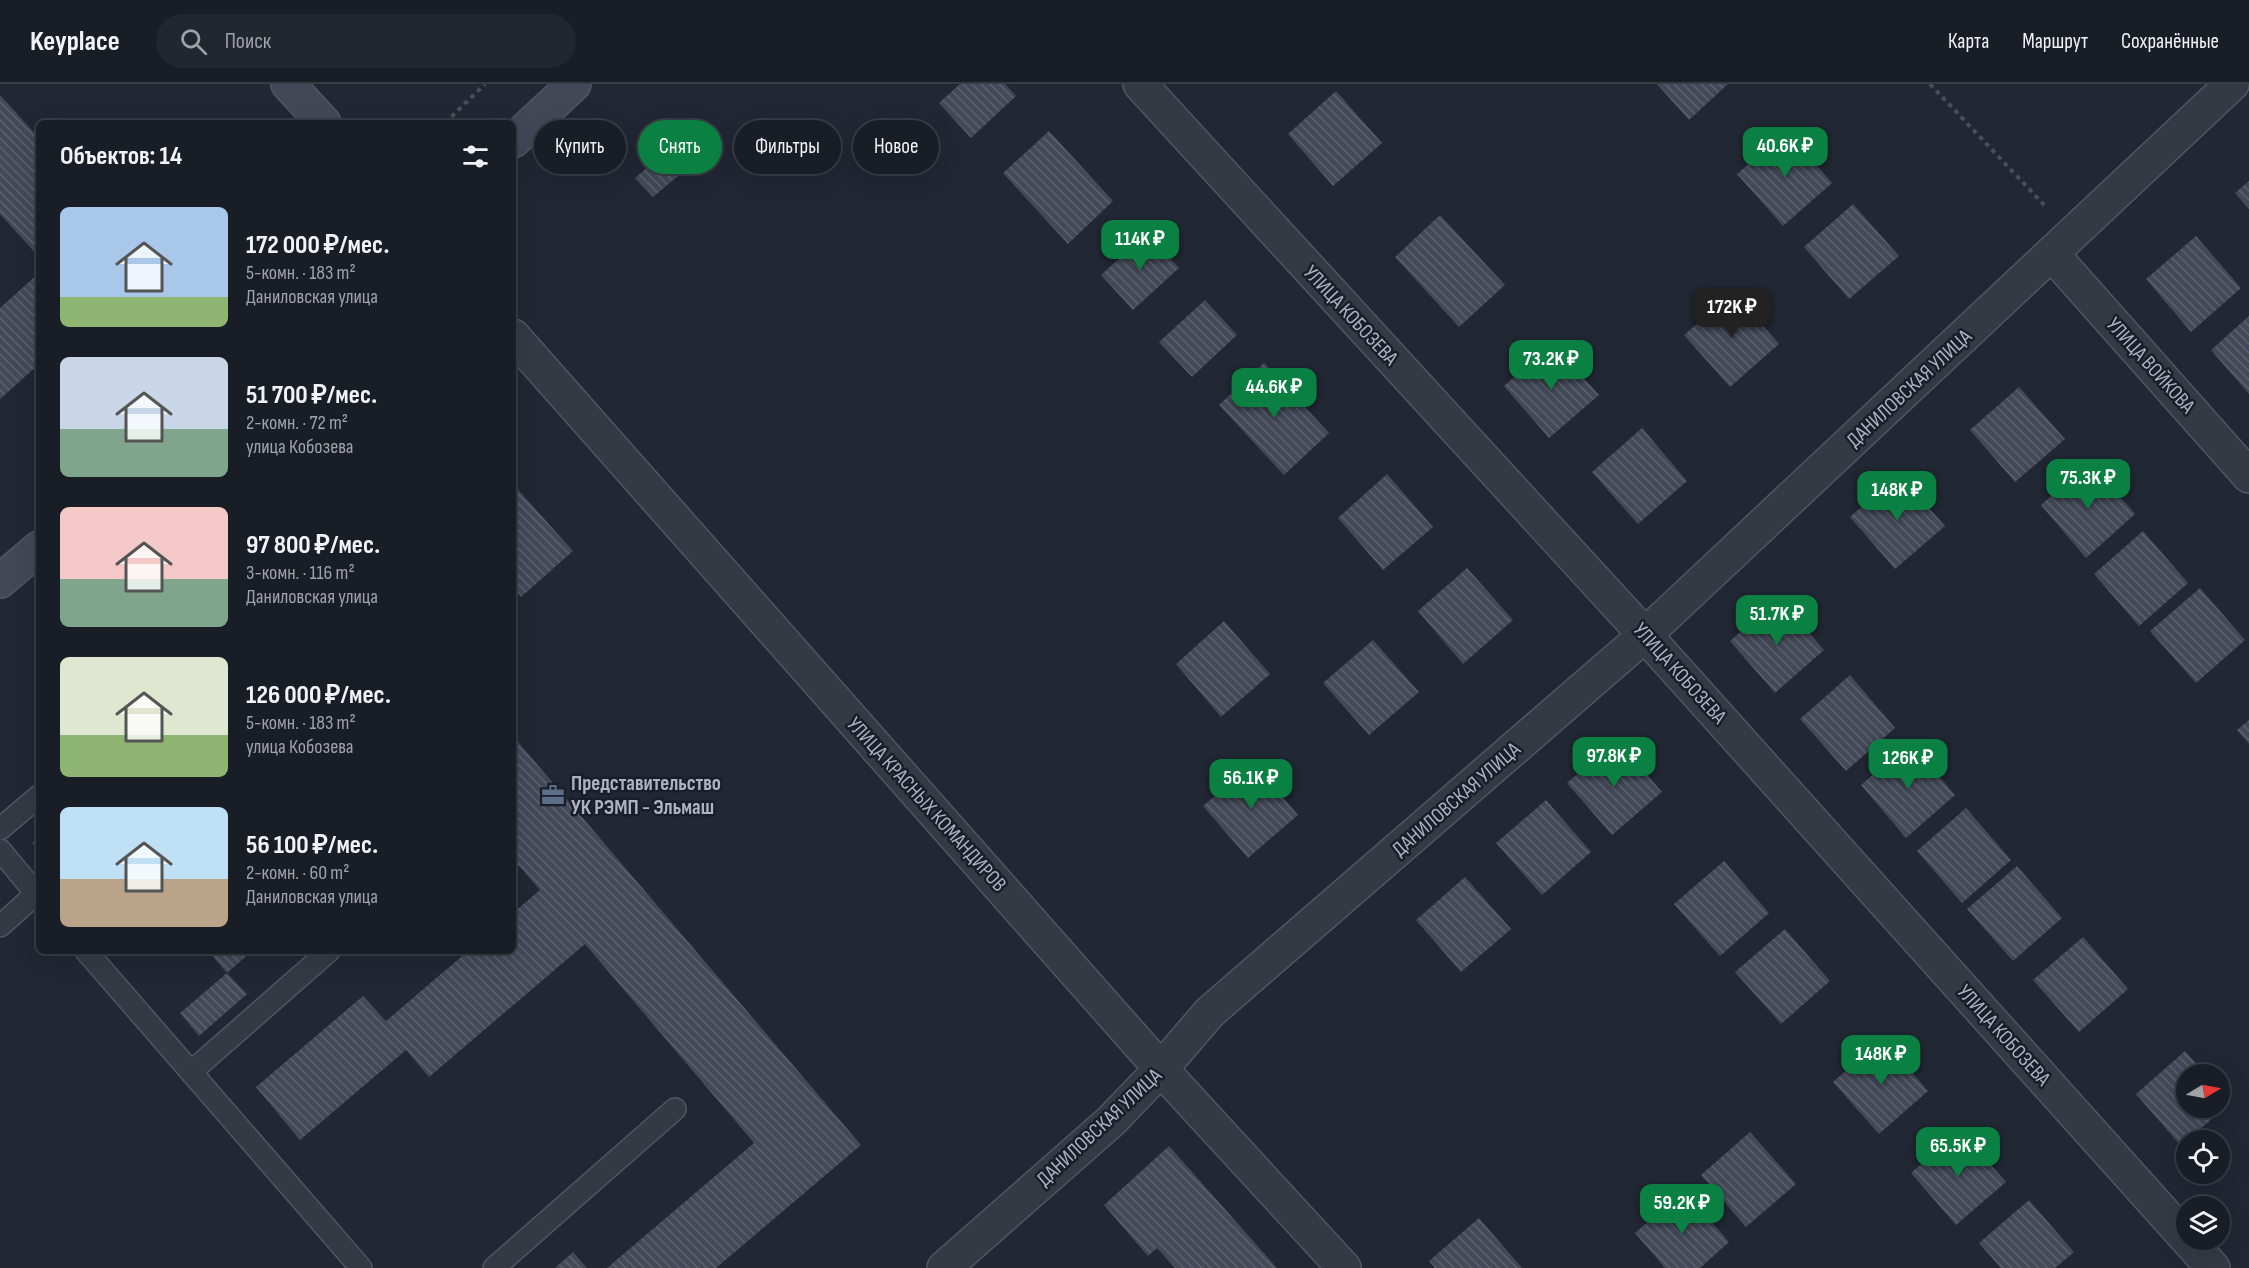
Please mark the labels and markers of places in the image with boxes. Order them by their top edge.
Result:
pin: 40.6K ₽ [1730,127,1840,178]
pin: 114K ₽ [1091,220,1189,271]
pin: 172K ₽ [1683,288,1781,339]
pin: 73.2K ₽ [1496,340,1606,391]
pin: 44.6K ₽ [1219,368,1329,419]
pin: 75.3K ₽ [2033,459,2143,510]
pin: 148K ₽ [1848,471,1946,522]
pin: 51.7K ₽ [1722,595,1832,646]
pin: 97.8K ₽ [1559,737,1669,788]
pin: 126K ₽ [1859,739,1957,790]
pin: 56.1K ₽ [1196,759,1306,810]
place label: Представительство УК РЭМП - Эльмаш [571,771,721,820]
office icon: Представительство УК РЭМП - Эльмаш [540,782,566,808]
pin: 148K ₽ [1832,1035,1930,1086]
pin: 65.5K ₽ [1903,1127,2013,1178]
pin: 59.2K ₽ [1627,1184,1737,1235]

